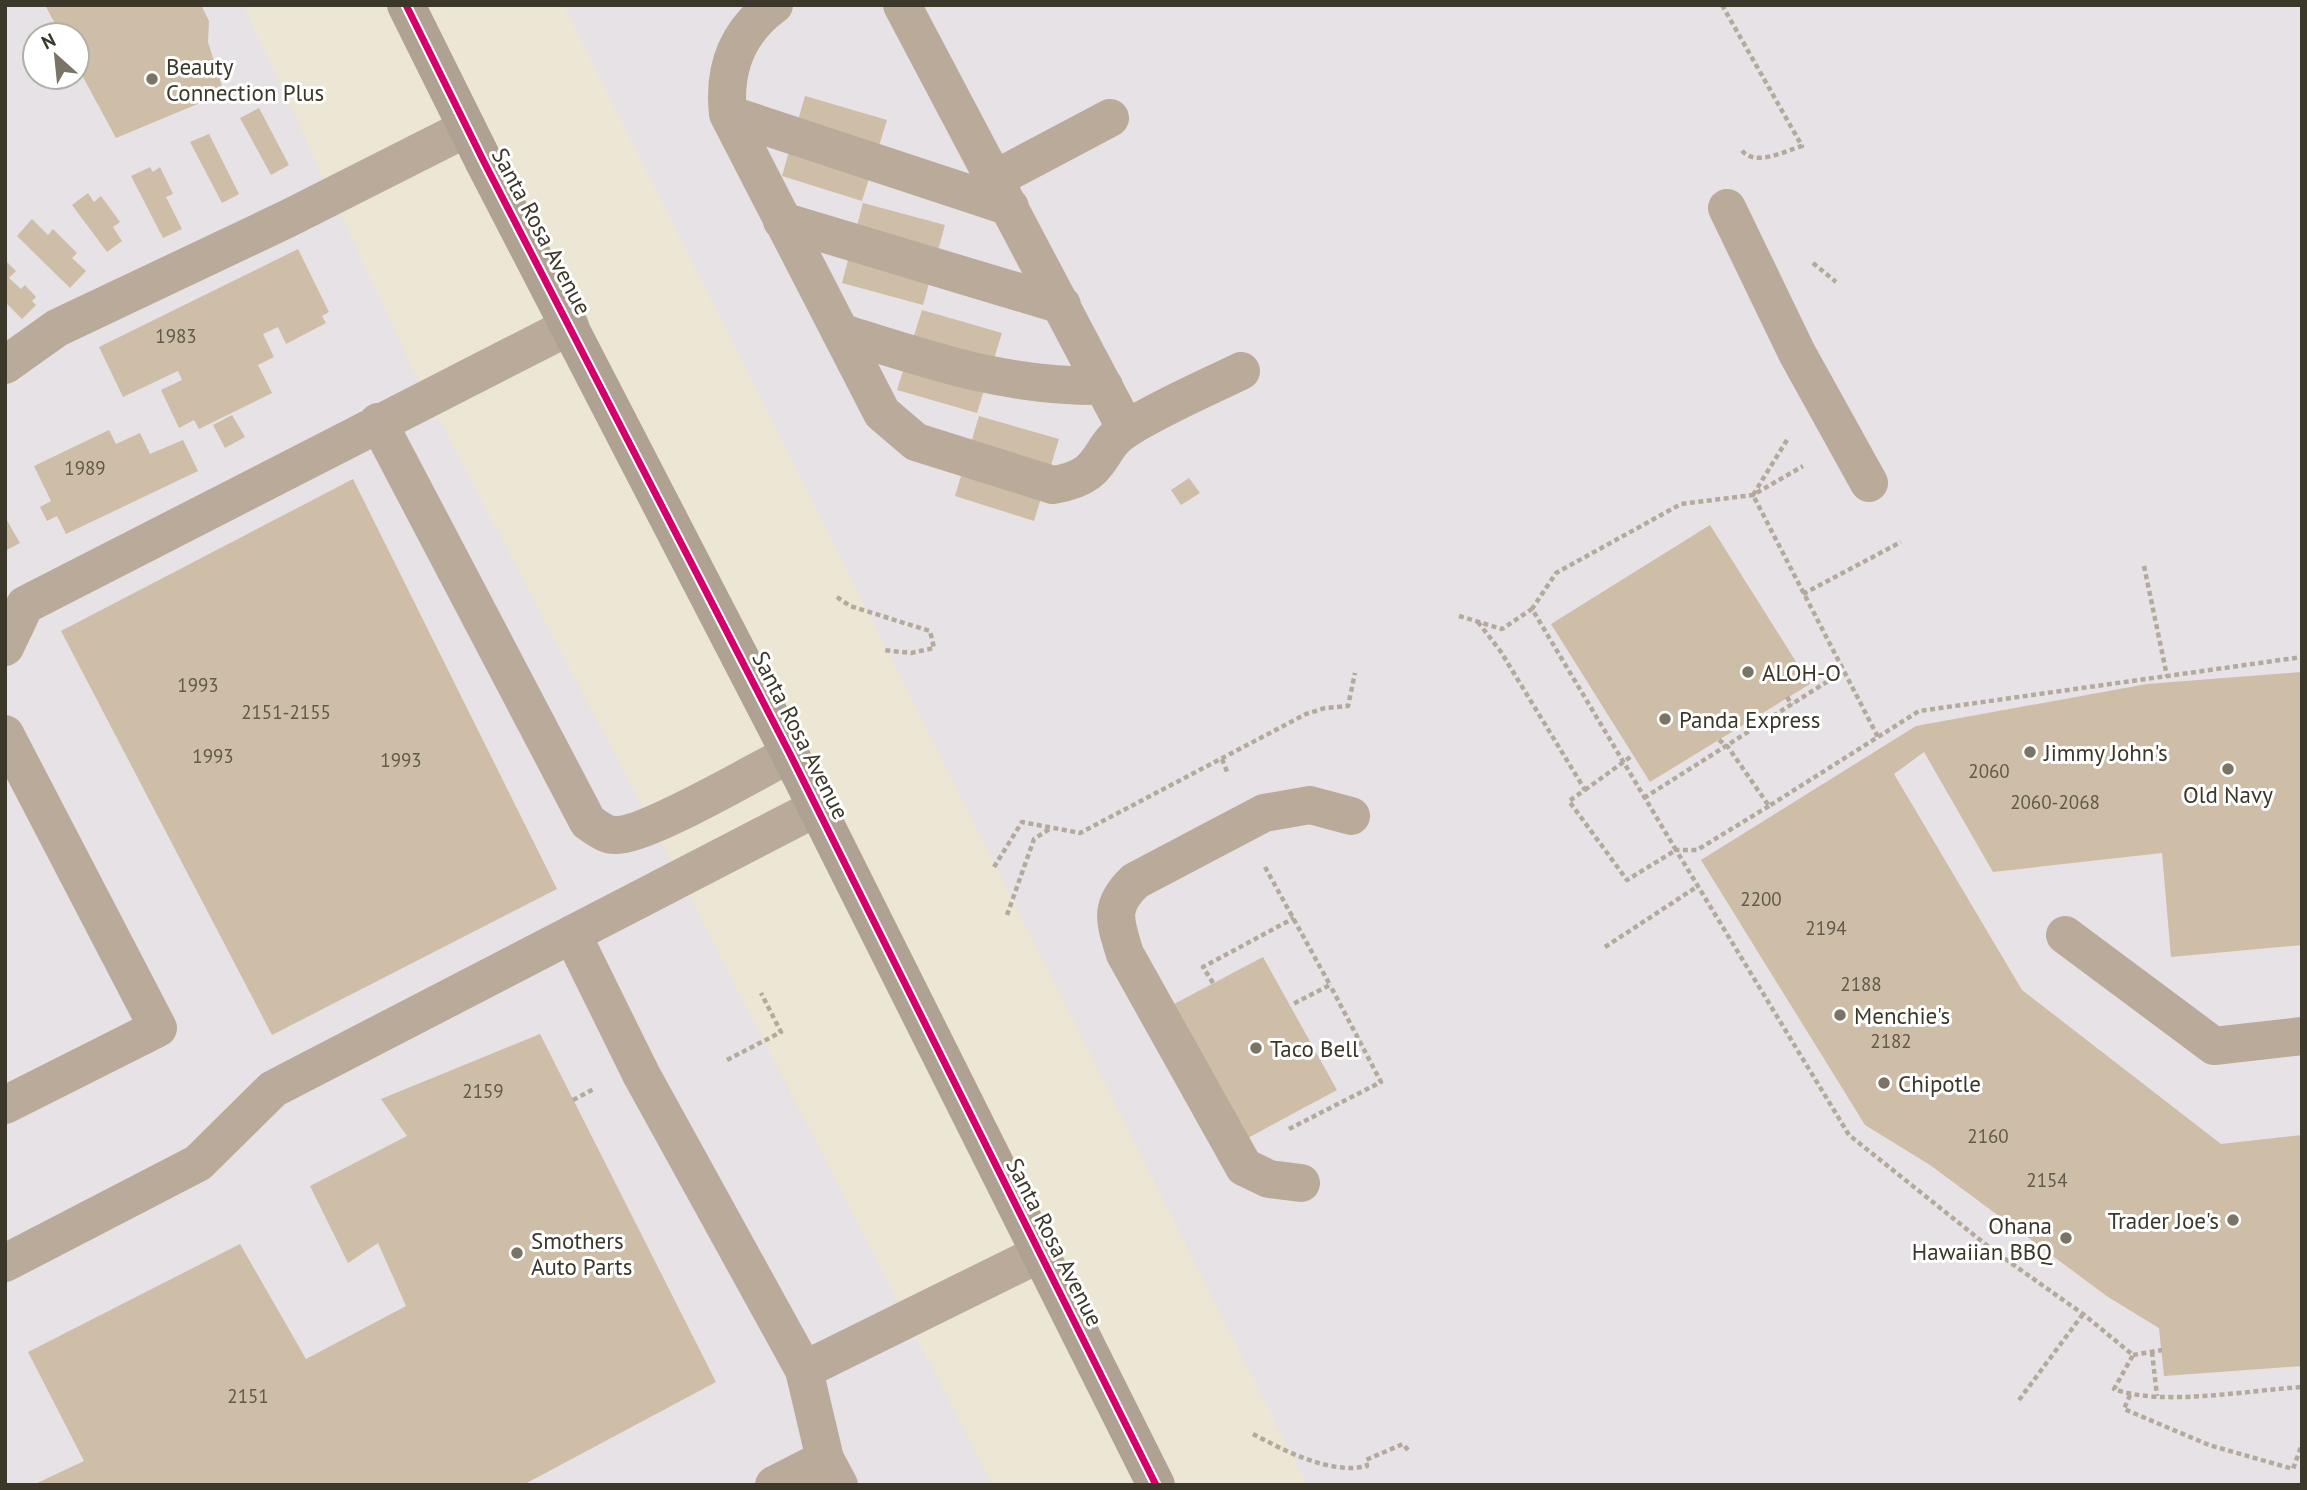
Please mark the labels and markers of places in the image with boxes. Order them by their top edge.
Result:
place label: Beauty Connection Plus [166,52,324,107]
marker: Beauty Connection Plus [144,71,160,87]
place label: ALOH-O [1762,658,1841,687]
marker: ALOH-O [1740,664,1756,680]
place label: Panda Express [1679,705,1820,734]
marker: Panda Express [1657,711,1673,727]
place label: Jimmy John's [2043,738,2168,767]
marker: Jimmy John's [2022,744,2038,760]
marker: Old Navy [2220,761,2236,777]
place label: Old Navy [2183,780,2273,809]
place label: Menchie's [1854,1001,1950,1030]
marker: Menchie's [1832,1007,1848,1023]
place label: Taco Bell [1270,1034,1359,1063]
marker: Taco Bell [1248,1040,1264,1056]
place label: Chipotle [1898,1069,1981,1098]
marker: Chipotle [1876,1075,1892,1091]
place label: Trader Joe's [2108,1206,2219,1235]
place label: Ohana Hawaiian BBQ [1912,1211,2053,1266]
marker: Trader Joe's [2225,1212,2241,1228]
place label: Smothers Auto Parts [531,1226,632,1281]
marker: Ohana Hawaiian BBQ [2058,1230,2074,1246]
marker: Smothers Auto Parts [509,1245,525,1261]

